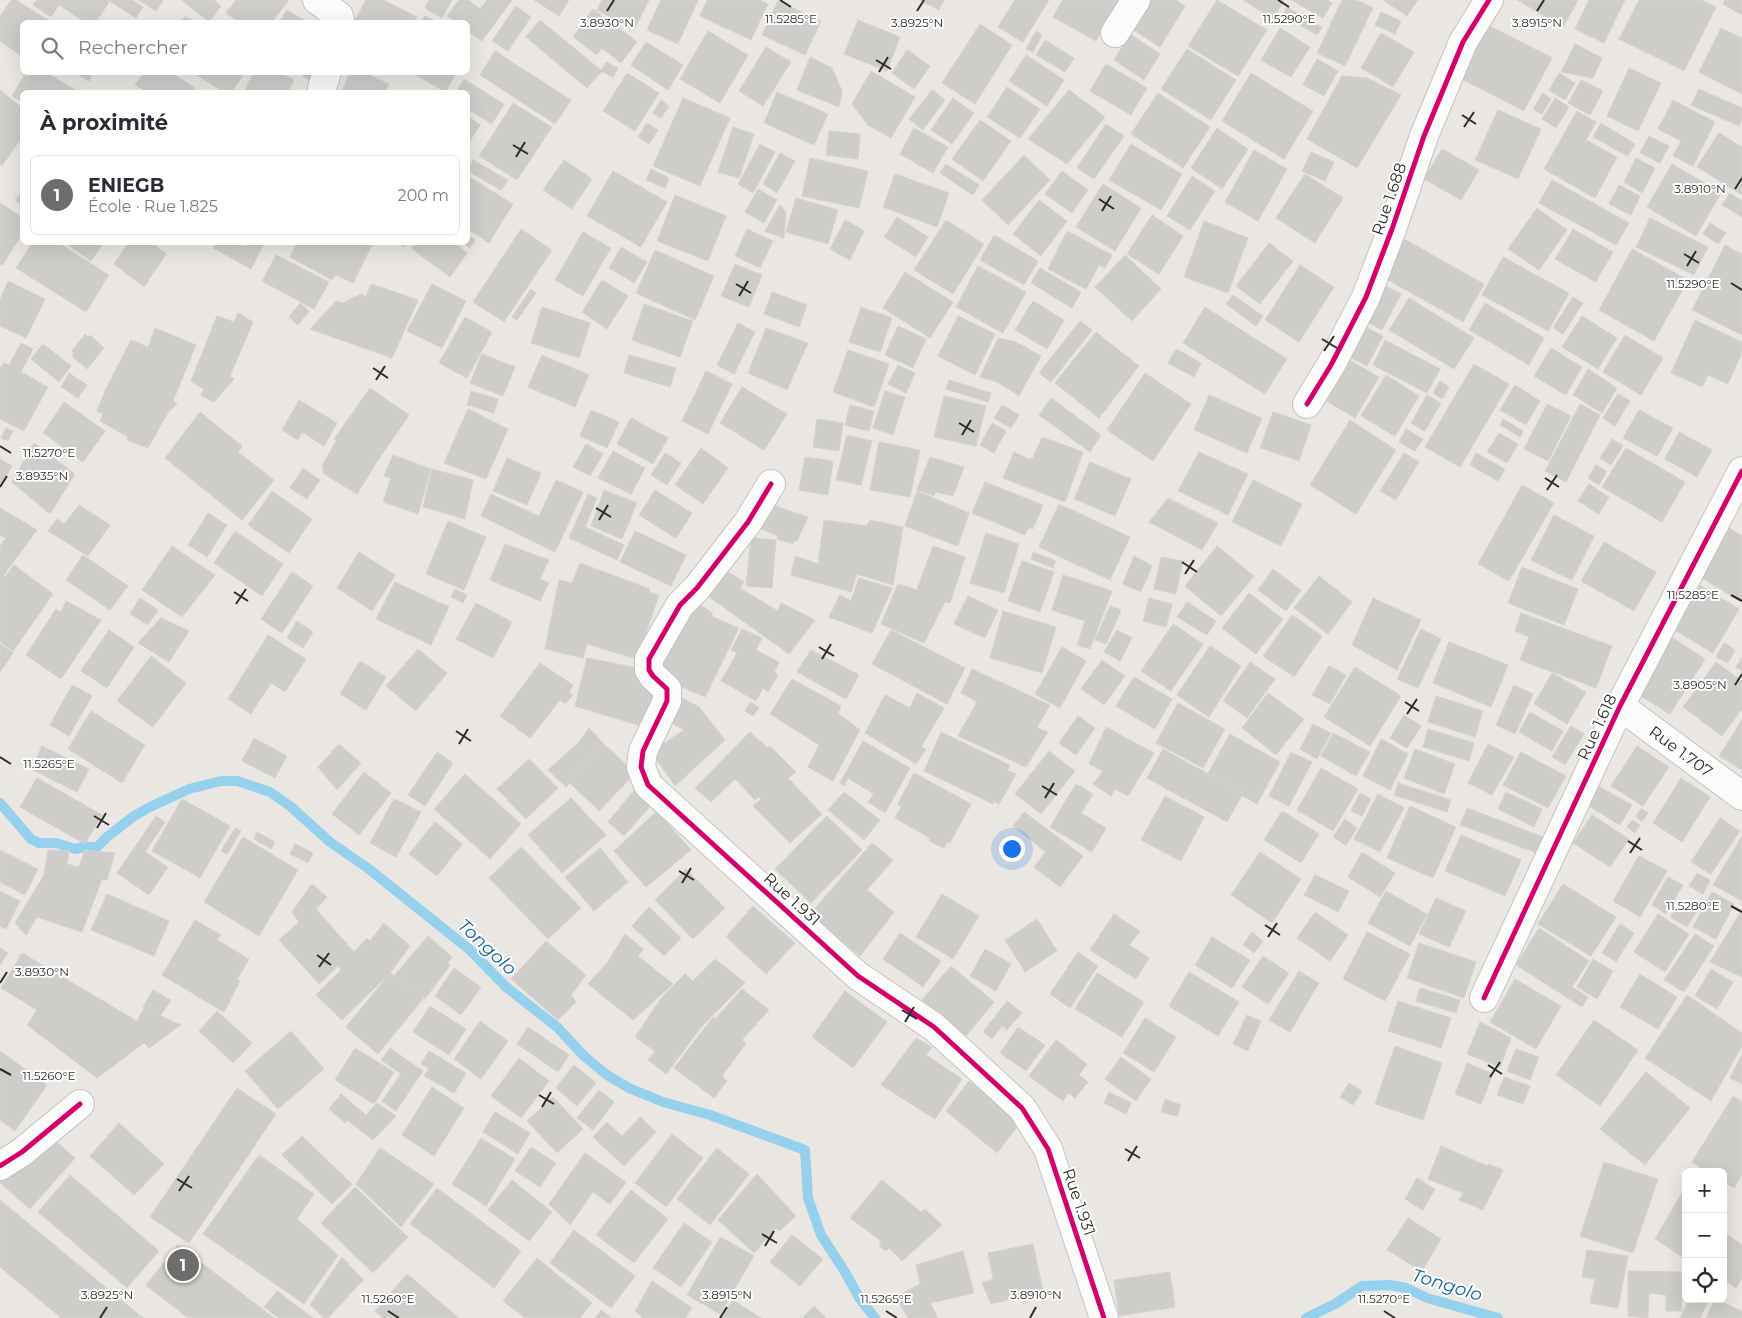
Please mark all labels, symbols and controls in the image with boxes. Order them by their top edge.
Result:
text: 11.5285°E [765,11,817,26]
text: 11.5290°E [1262,11,1316,26]
text: 3.8930°N [580,15,634,30]
text: 3.8925°N [891,15,943,30]
text: 3.8915°N [1512,15,1562,30]
search box [20,20,470,75]
icon: search [38,34,66,62]
text: Rechercher [78,36,188,59]
text: À proximité [40,110,168,135]
street label: Rue 1.688 [1368,160,1410,238]
text: ENIEGB [88,174,164,197]
text: 3.8910°N [1674,181,1726,196]
text: 1 [54,186,60,205]
text: 200 m [398,186,449,205]
text: École · Rue 1.825 [88,197,218,216]
text: 11.5290°E [1666,276,1720,291]
text: 11.5270°E [23,445,75,460]
text: 3.8935°N [16,468,68,483]
text: 11.5285°E [1667,587,1719,602]
text: 3.8905°N [1673,677,1727,692]
street label: Rue 1.618 [1573,691,1621,763]
street label: Rue 1.707 [1646,721,1717,781]
text: 11.5265°E [23,756,75,771]
your location [999,836,1025,862]
street label: Rue 1.931 [760,869,824,929]
text: 11.5280°E [1666,898,1720,913]
water label: Tongolo [453,914,521,980]
text: 3.8930°N [15,964,69,979]
text: 11.5260°E [22,1068,76,1083]
street label: Rue 1.931 [1059,1166,1099,1238]
map controls [1682,1168,1727,1303]
button: + [1682,1168,1727,1213]
button: − [1682,1213,1727,1258]
pin: 1 [167,1246,199,1284]
button: locate [1682,1258,1727,1303]
water label: Tongolo [1409,1264,1485,1306]
text: 3.8925°N [81,1287,133,1302]
text: 3.8915°N [702,1287,752,1302]
text: 3.8910°N [1010,1287,1062,1302]
text: 11.5260°E [361,1291,415,1306]
text: 11.5265°E [860,1291,912,1306]
text: 11.5270°E [1358,1291,1410,1306]

